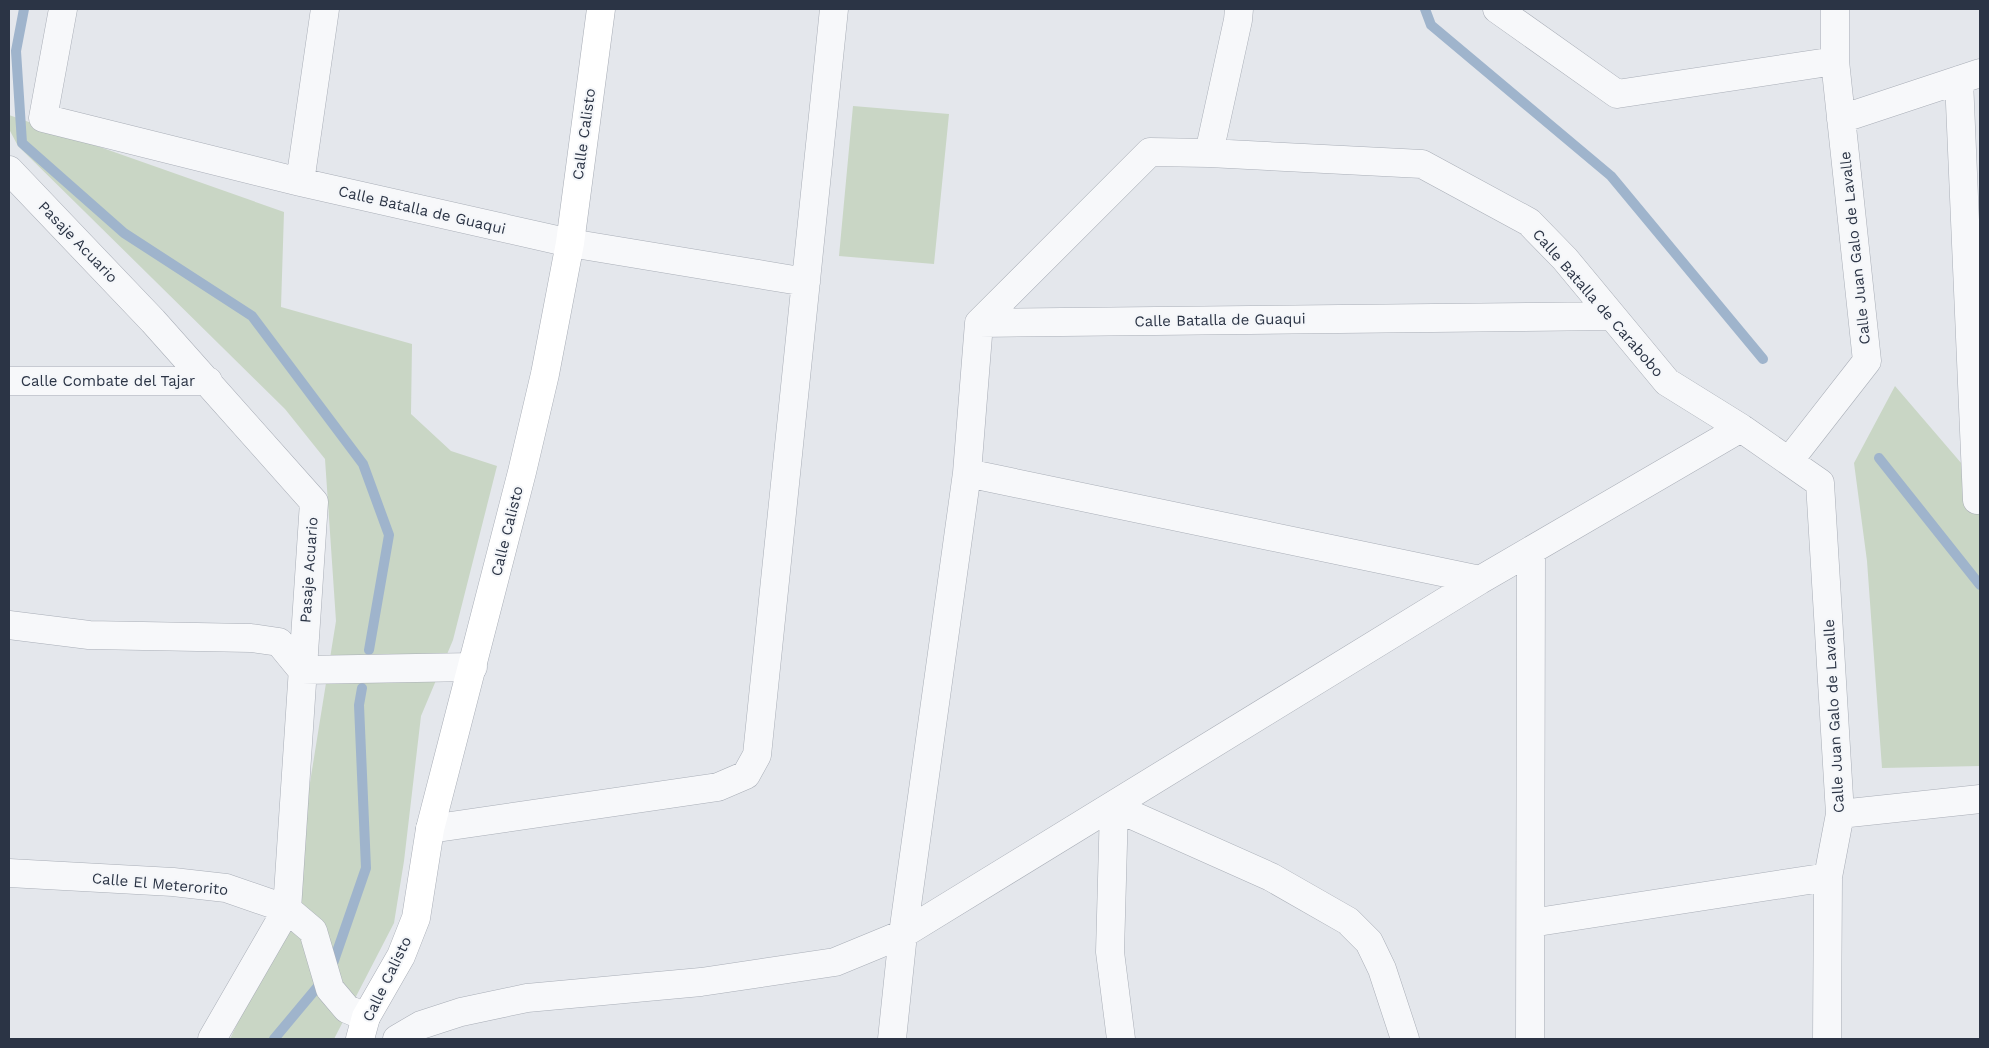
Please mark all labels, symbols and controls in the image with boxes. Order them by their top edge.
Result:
street label: Calle Calisto [569,87,599,181]
street label: Calle Juan Galo de Lavalle [1836,150,1874,346]
street label: Calle Batalla de Guaqui [336,182,508,238]
street label: Pasaje Acuario [35,198,121,286]
street label: Calle Batalla de Carabobo [1529,225,1667,381]
street label: Calle Batalla de Guaqui [1134,310,1306,330]
street label: Calle Combate del Tajar [21,372,195,390]
street label: Calle Calisto [487,484,527,578]
street label: Pasaje Acuario [296,516,322,624]
street label: Calle Juan Galo de Lavalle [1820,619,1848,813]
street label: Calle El Meterorito [91,869,229,899]
street label: Calle Calisto [359,934,415,1024]

